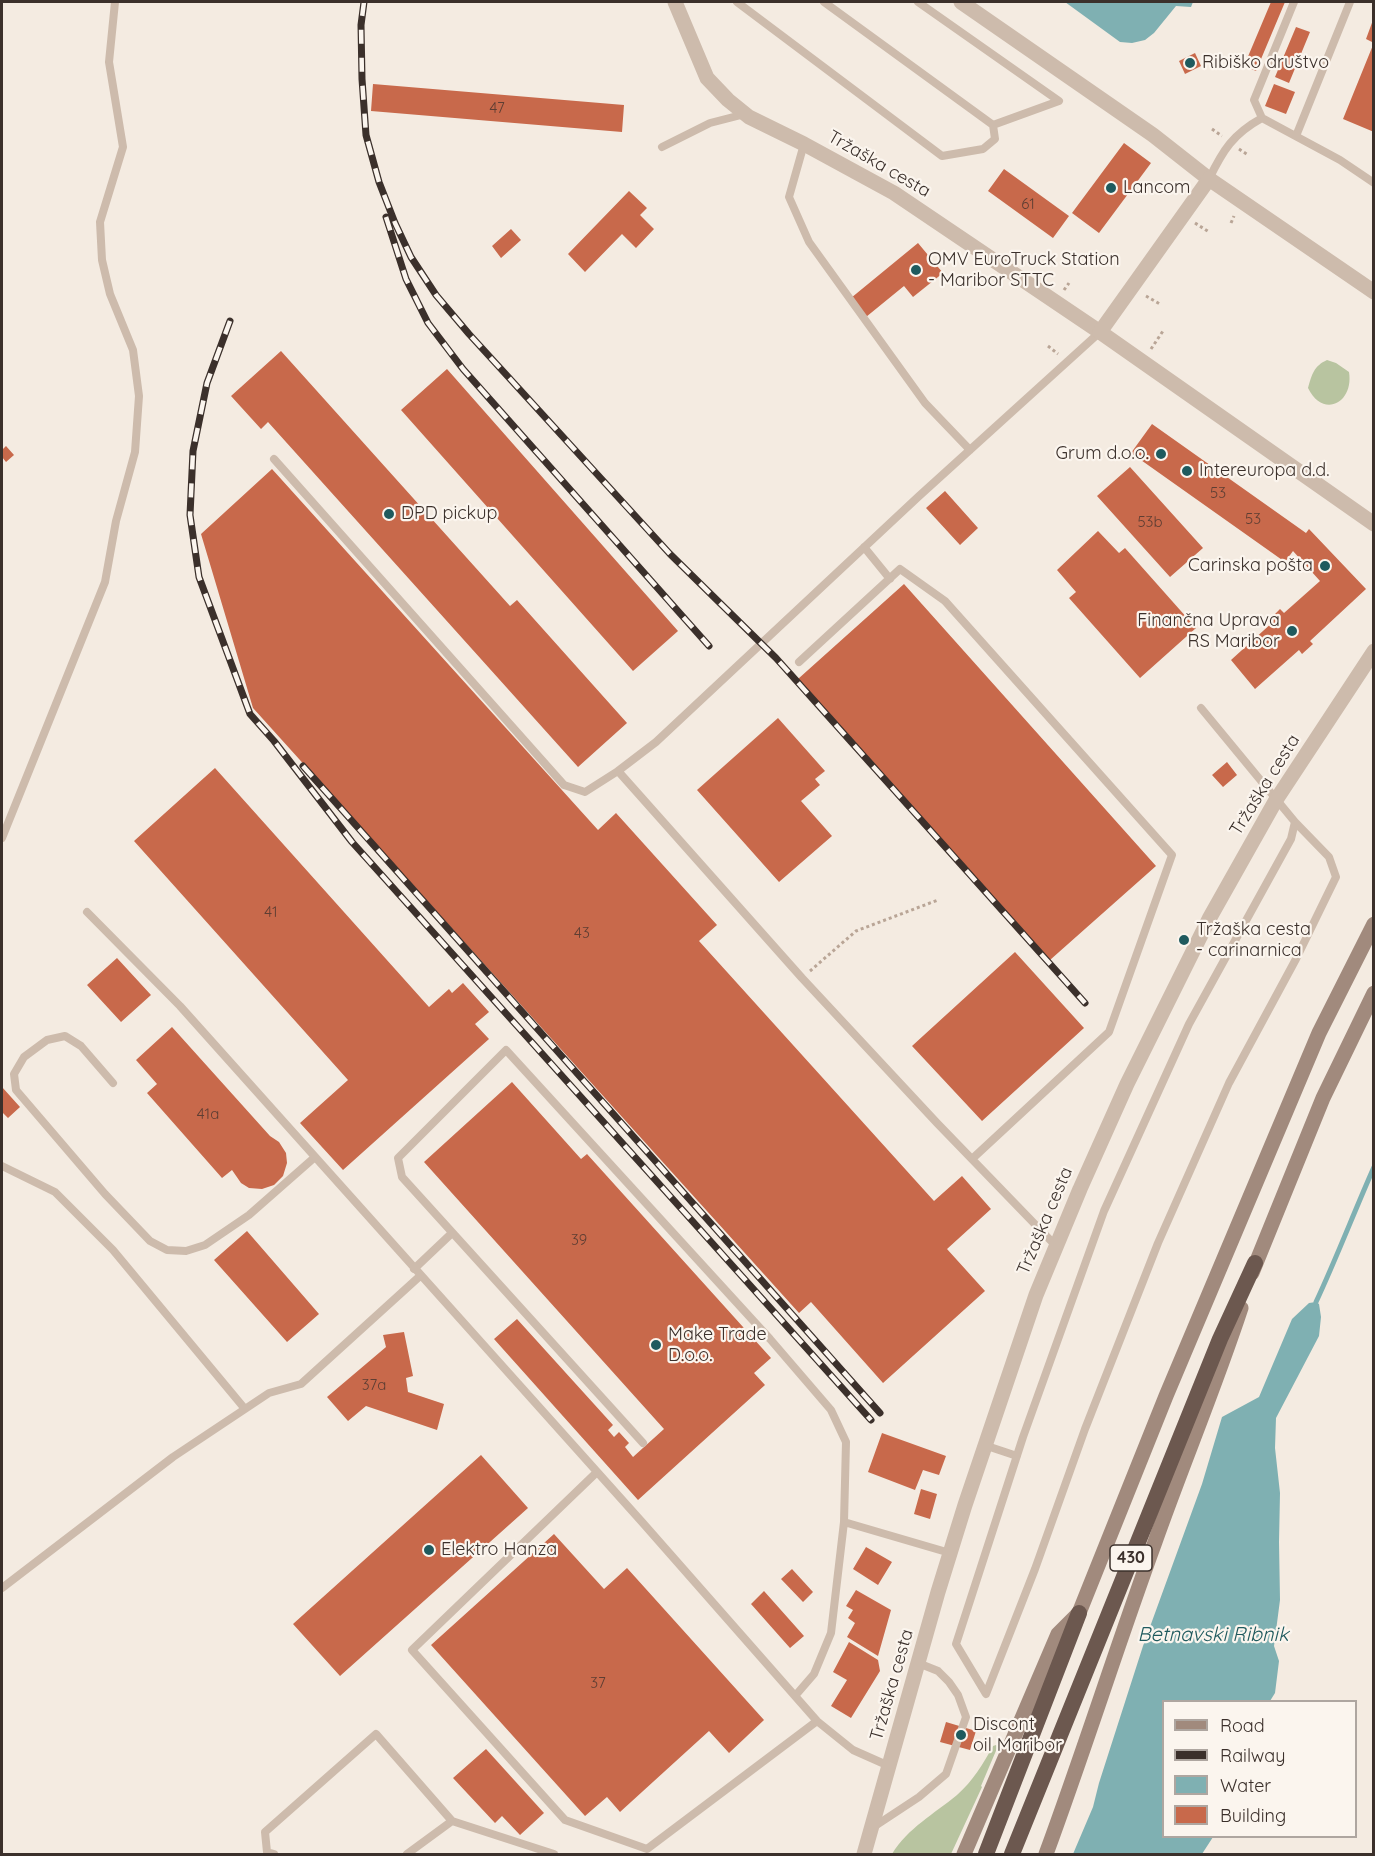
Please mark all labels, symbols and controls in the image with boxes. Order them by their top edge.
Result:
place label: Ribiško društvo [1202,52,1329,74]
marker: Ribiško društvo [1183,56,1197,70]
house number: 47 [489,99,505,117]
street label: Tržaška cesta [824,126,934,202]
place label: Lancom [1123,177,1190,199]
marker: Lancom [1104,181,1118,195]
house number: 61 [1021,195,1035,213]
place label: OMV EuroTruck Station - Maribor STTC [928,249,1120,292]
marker: OMV EuroTruck Station - Maribor STTC [909,263,923,277]
place label: Grum d.o.o. [1056,443,1149,465]
marker: Grum d.o.o. [1154,447,1168,461]
place label: Intereuropa d.d. [1199,460,1329,482]
marker: Intereuropa d.d. [1180,464,1194,478]
house number: 53 [1210,484,1226,502]
place label: DPD pickup [401,503,497,525]
marker: DPD pickup [382,507,396,521]
house number: 53 [1245,510,1261,528]
house number: 53b [1137,513,1163,531]
place label: Carinska pošta [1188,555,1313,577]
marker: Carinska pošta [1318,559,1332,573]
place label: Finančna Uprava RS Maribor [1137,610,1280,652]
marker: Finančna Uprava RS Maribor [1285,624,1299,638]
street label: Tržaška cesta [1225,731,1305,839]
house number: 41 [264,903,278,921]
place label: Tržaška cesta - carinarnica [1196,919,1311,962]
house number: 43 [574,924,590,942]
marker: Tržaška cesta - carinarnica [1177,933,1191,947]
house number: 41a [197,1105,219,1123]
street label: Tržaška cesta [1013,1164,1077,1278]
house number: 39 [571,1231,587,1249]
place label: Make Trade D.o.o. [668,1324,767,1366]
marker: Make Trade D.o.o. [649,1338,663,1352]
house number: 37a [362,1376,386,1394]
place label: Elektro Hanza [441,1539,557,1561]
marker: Elektro Hanza [422,1543,436,1557]
road number: 430 [1110,1545,1152,1571]
water label: Betnavski Ribnik [1137,1623,1289,1647]
street label: Tržaška cesta [866,1627,918,1743]
house number: 37 [590,1674,606,1692]
legend [1162,1700,1357,1838]
place label: Discont oil Maribor [973,1714,1062,1756]
text: Road [1220,1714,1265,1737]
marker: Discont oil Maribor [954,1728,968,1742]
text: Railway [1220,1744,1286,1767]
text: Water [1220,1774,1271,1797]
text: Building [1220,1804,1286,1827]

